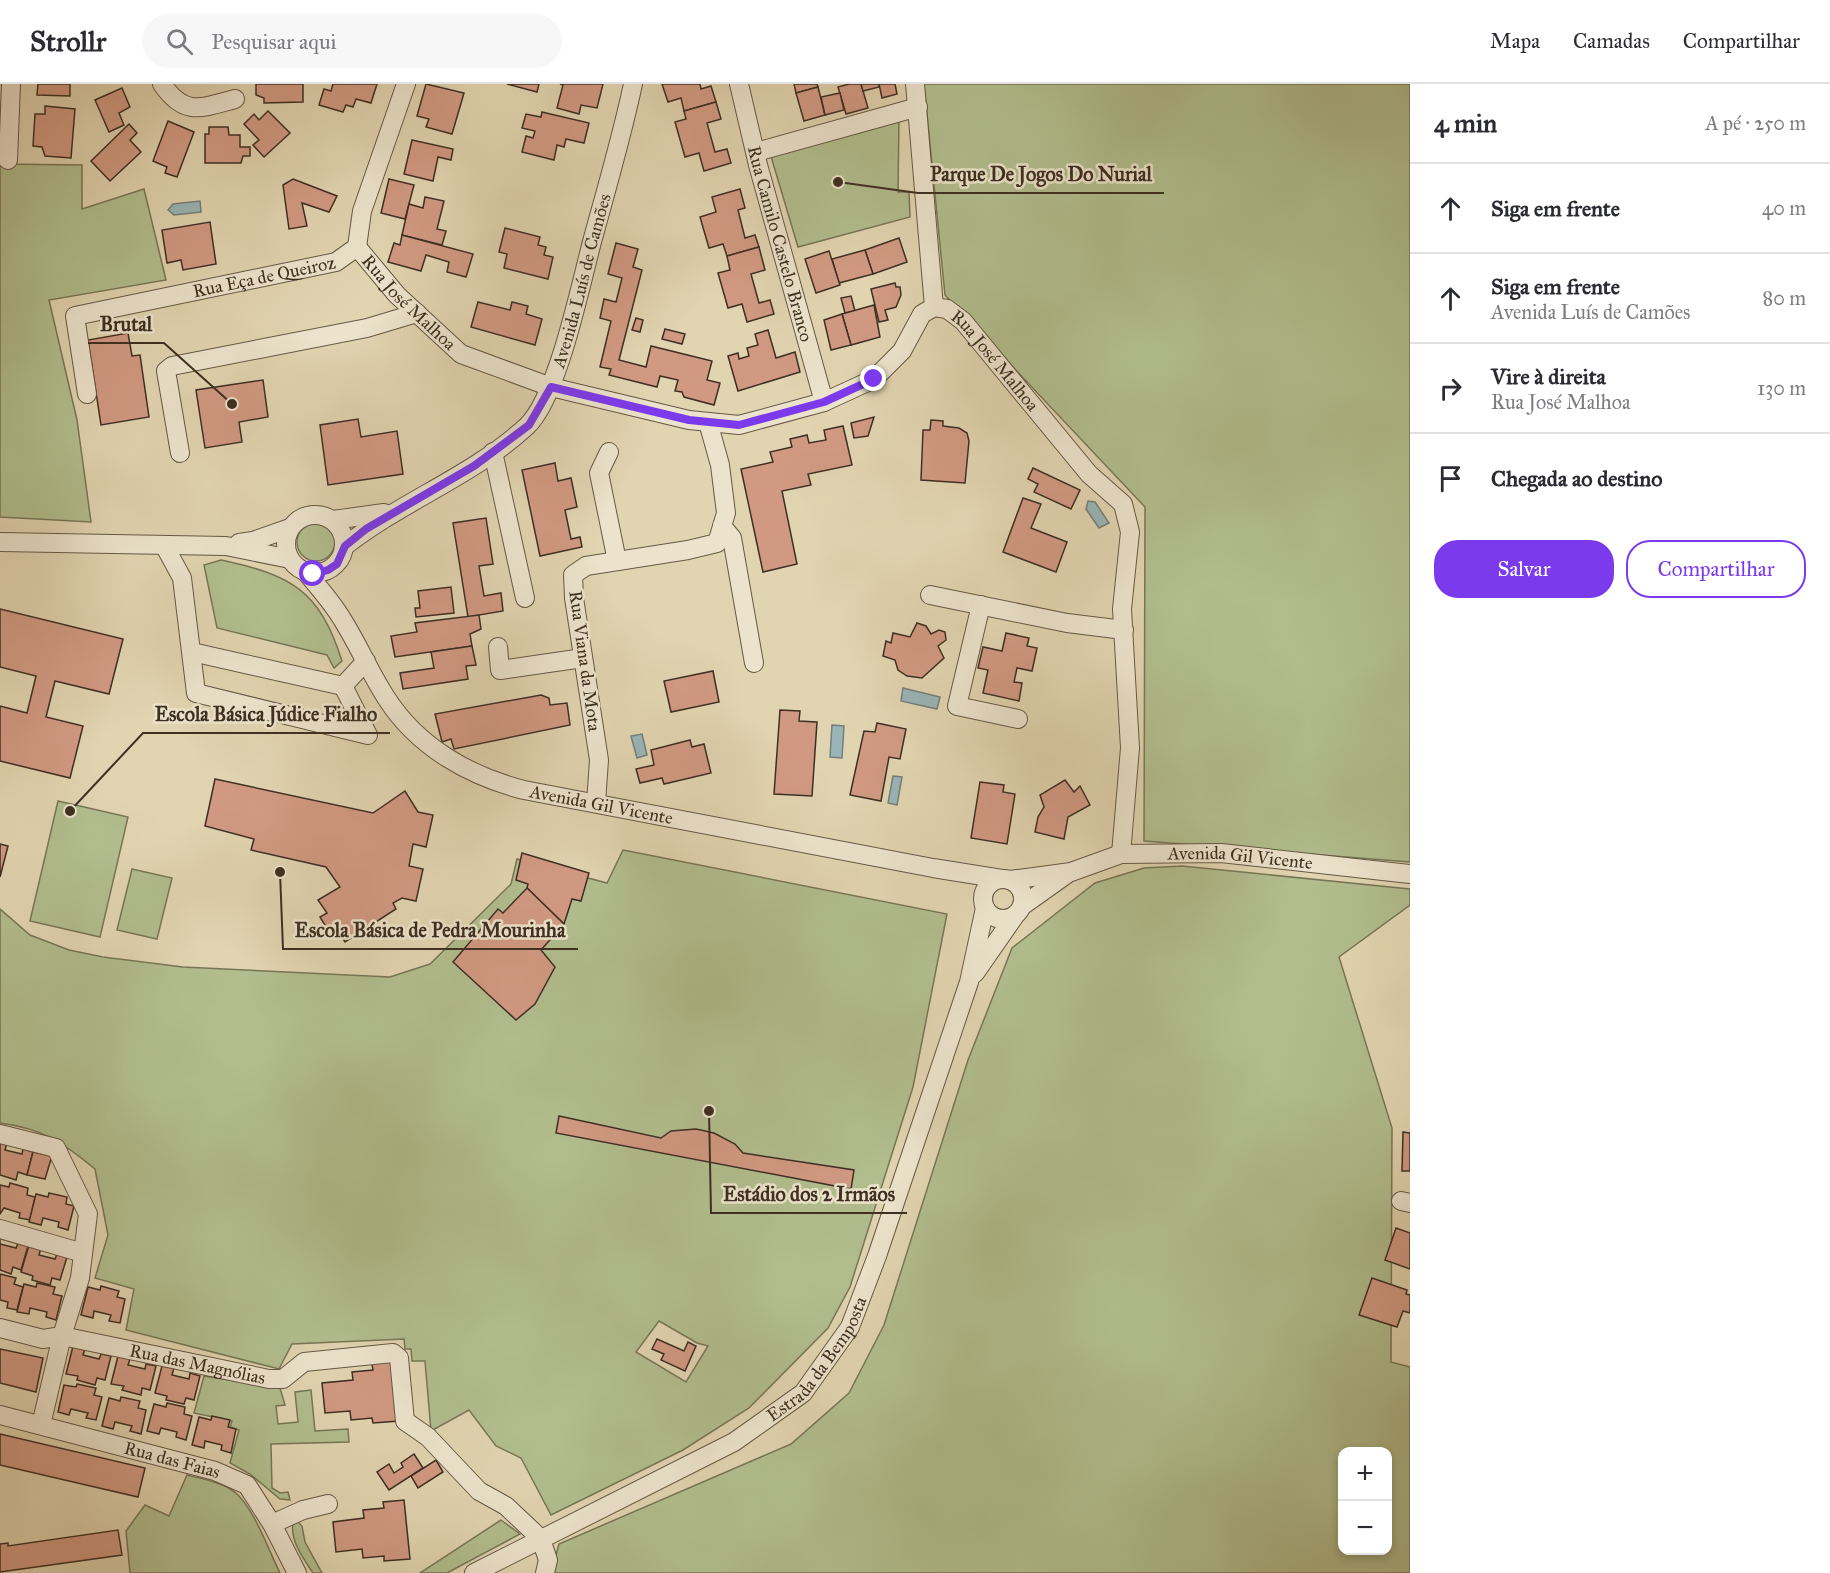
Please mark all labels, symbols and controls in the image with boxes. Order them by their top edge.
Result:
search box [142,14,562,68]
text: Strollr [30,24,106,59]
icon: search [163,25,196,58]
text: Pesquisar aqui [211,28,337,55]
text: Mapa [1490,28,1540,54]
text: Camadas [1573,28,1650,54]
text: Compartilhar [1683,28,1800,54]
text: 4 min [1434,107,1497,139]
text: A pé · 250 m [1705,111,1806,135]
street label: Rua Camilo Castelo Branco [743,144,818,344]
callout: Parque De Jogos Do Nurial [918,155,1164,193]
text: Parque De Jogos Do Nurial [930,162,1152,188]
street label: Avenida Luís de Camões [547,191,616,372]
icon: ahead [1434,192,1467,225]
text: Siga em frente [1491,195,1620,222]
text: 40 m [1762,196,1806,220]
street label: Rua José Malhoa [357,250,461,355]
street label: Rua Eça de Queiroz [191,251,337,302]
text: Siga em frente [1491,273,1620,300]
icon: ahead [1434,282,1467,315]
text: 80 m [1763,286,1806,310]
text: Avenida Luís de Camões [1491,300,1690,324]
callout: Brutal [88,305,164,343]
street label: Rua José Malhoa [947,305,1044,416]
text: Brutal [100,312,153,336]
text: Vire à direita [1491,363,1606,390]
route end [860,365,886,391]
icon: right [1434,372,1467,405]
text: 130 m [1757,376,1806,400]
text: Rua José Malhoa [1491,390,1630,414]
icon: arrive [1434,462,1467,495]
text: Chegada ao destino [1491,465,1662,492]
button: Salvar [1434,540,1614,598]
button: Compartilhar [1626,540,1806,598]
route start [299,560,325,586]
street label: Rua Viana da Mota [564,589,606,733]
callout: Escola Básica Júdice Fialho [143,695,390,733]
text: Escola Básica Júdice Fialho [155,702,377,728]
street label: Avenida Gil Vicente [527,780,675,829]
street label: Avenida Gil Vicente [1166,842,1314,874]
callout: Escola Básica de Pedra Mourinha [283,911,578,949]
text: Escola Básica de Pedra Mourinha [295,918,566,942]
callout: Estádio dos 2 Irmãos [711,1175,907,1213]
text: Estádio dos 2 Irmãos [723,1182,896,1206]
street label: Estrada da Bemposta [762,1293,872,1426]
street label: Rua das Magnólias [128,1339,267,1389]
street label: Rua das Faias [122,1437,224,1483]
map controls [1338,1447,1392,1555]
button: + [1338,1447,1392,1501]
button: − [1338,1501,1392,1555]

